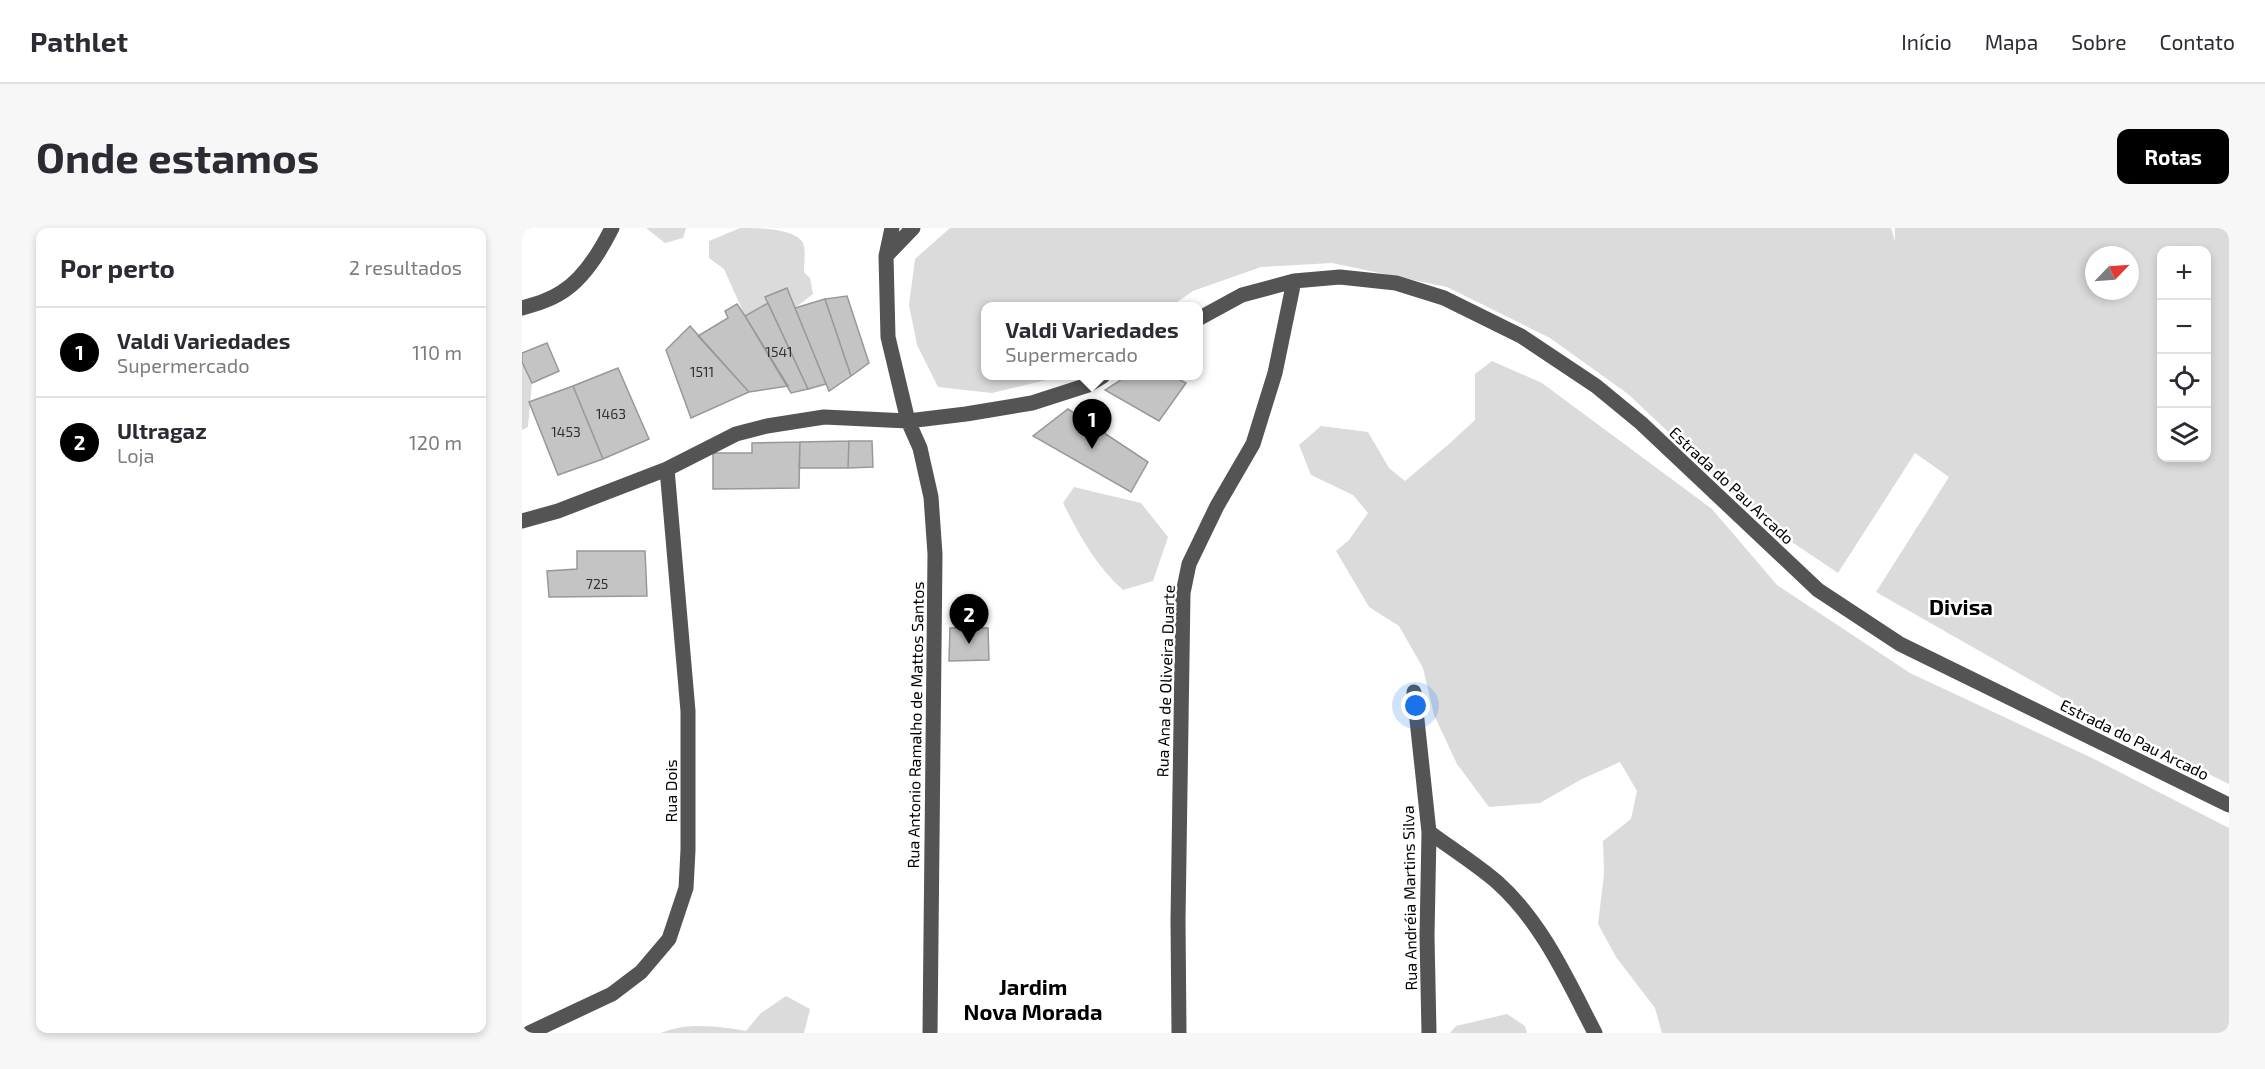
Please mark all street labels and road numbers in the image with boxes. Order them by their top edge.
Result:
street label: Estrada do Pau Arcado [1666,422,1798,548]
street label: Rua Antonio Ramalho de Mattos Santos [903,581,927,869]
street label: Rua Ana de Oliveira Duarte [1152,584,1178,778]
street label: Estrada do Pau Arcado [2057,695,2213,783]
street label: Rua Dois [661,759,680,823]
street label: Rua Andréia Martins Silva [1398,805,1420,991]

